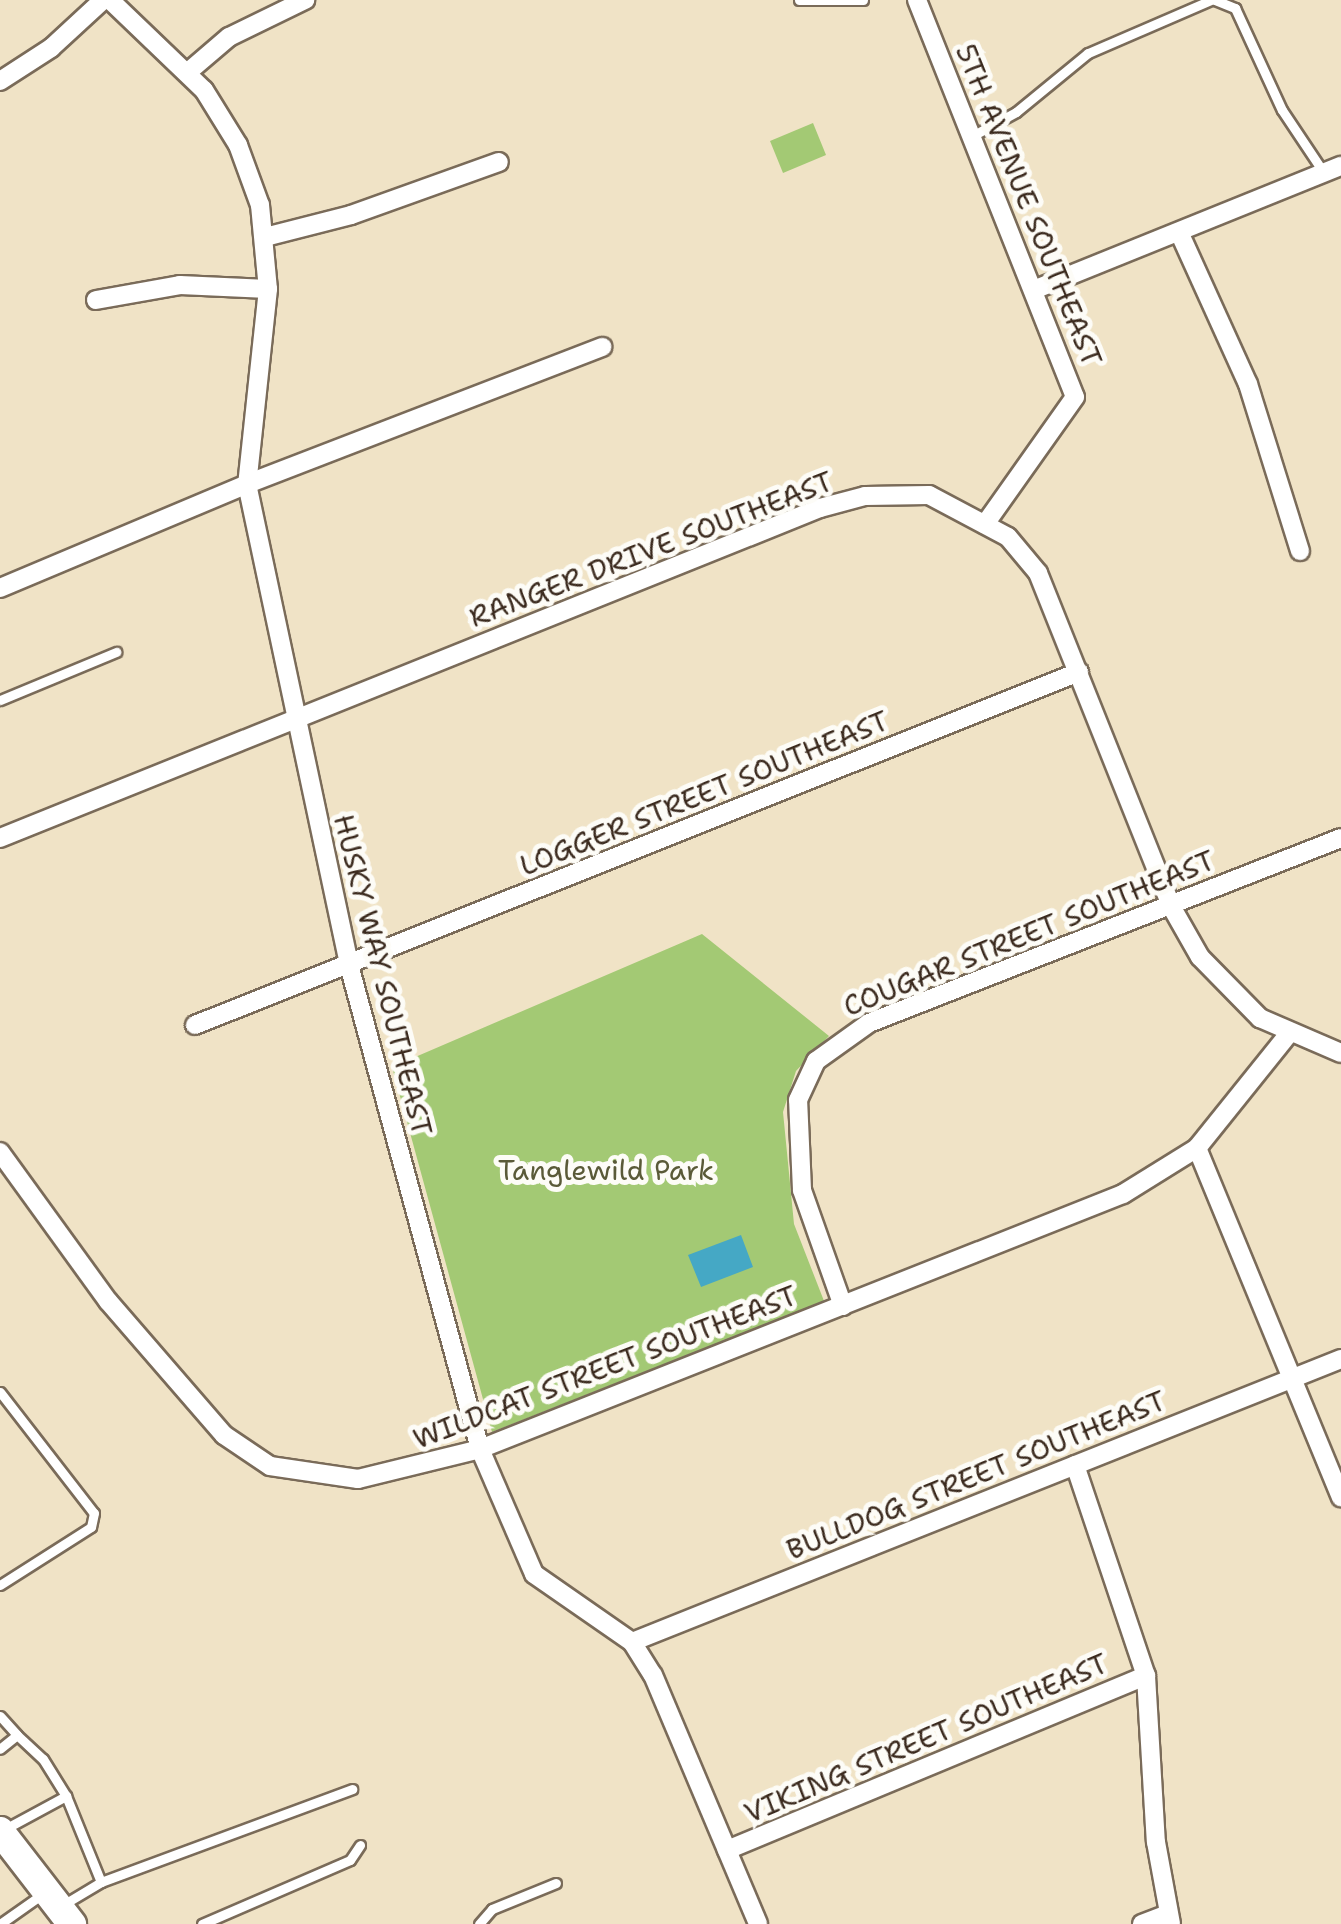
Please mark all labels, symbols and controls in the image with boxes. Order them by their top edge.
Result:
street label: 5TH AVENUE SOUTHEAST [949,39,1109,371]
street label: RANGER DRIVE SOUTHEAST [464,464,838,634]
street label: LOGGER STREET SOUTHEAST [515,703,893,883]
street label: HUSKY WAY SOUTHEAST [327,811,439,1139]
street label: COUGAR STREET SOUTHEAST [838,843,1220,1023]
park label: Tanglewild Park [498,1153,714,1187]
street label: WILDCAT STREET SOUTHEAST [408,1278,802,1456]
street label: BULLDOG STREET SOUTHEAST [782,1383,1170,1567]
street label: VIKING STREET SOUTHEAST [739,1646,1113,1830]

